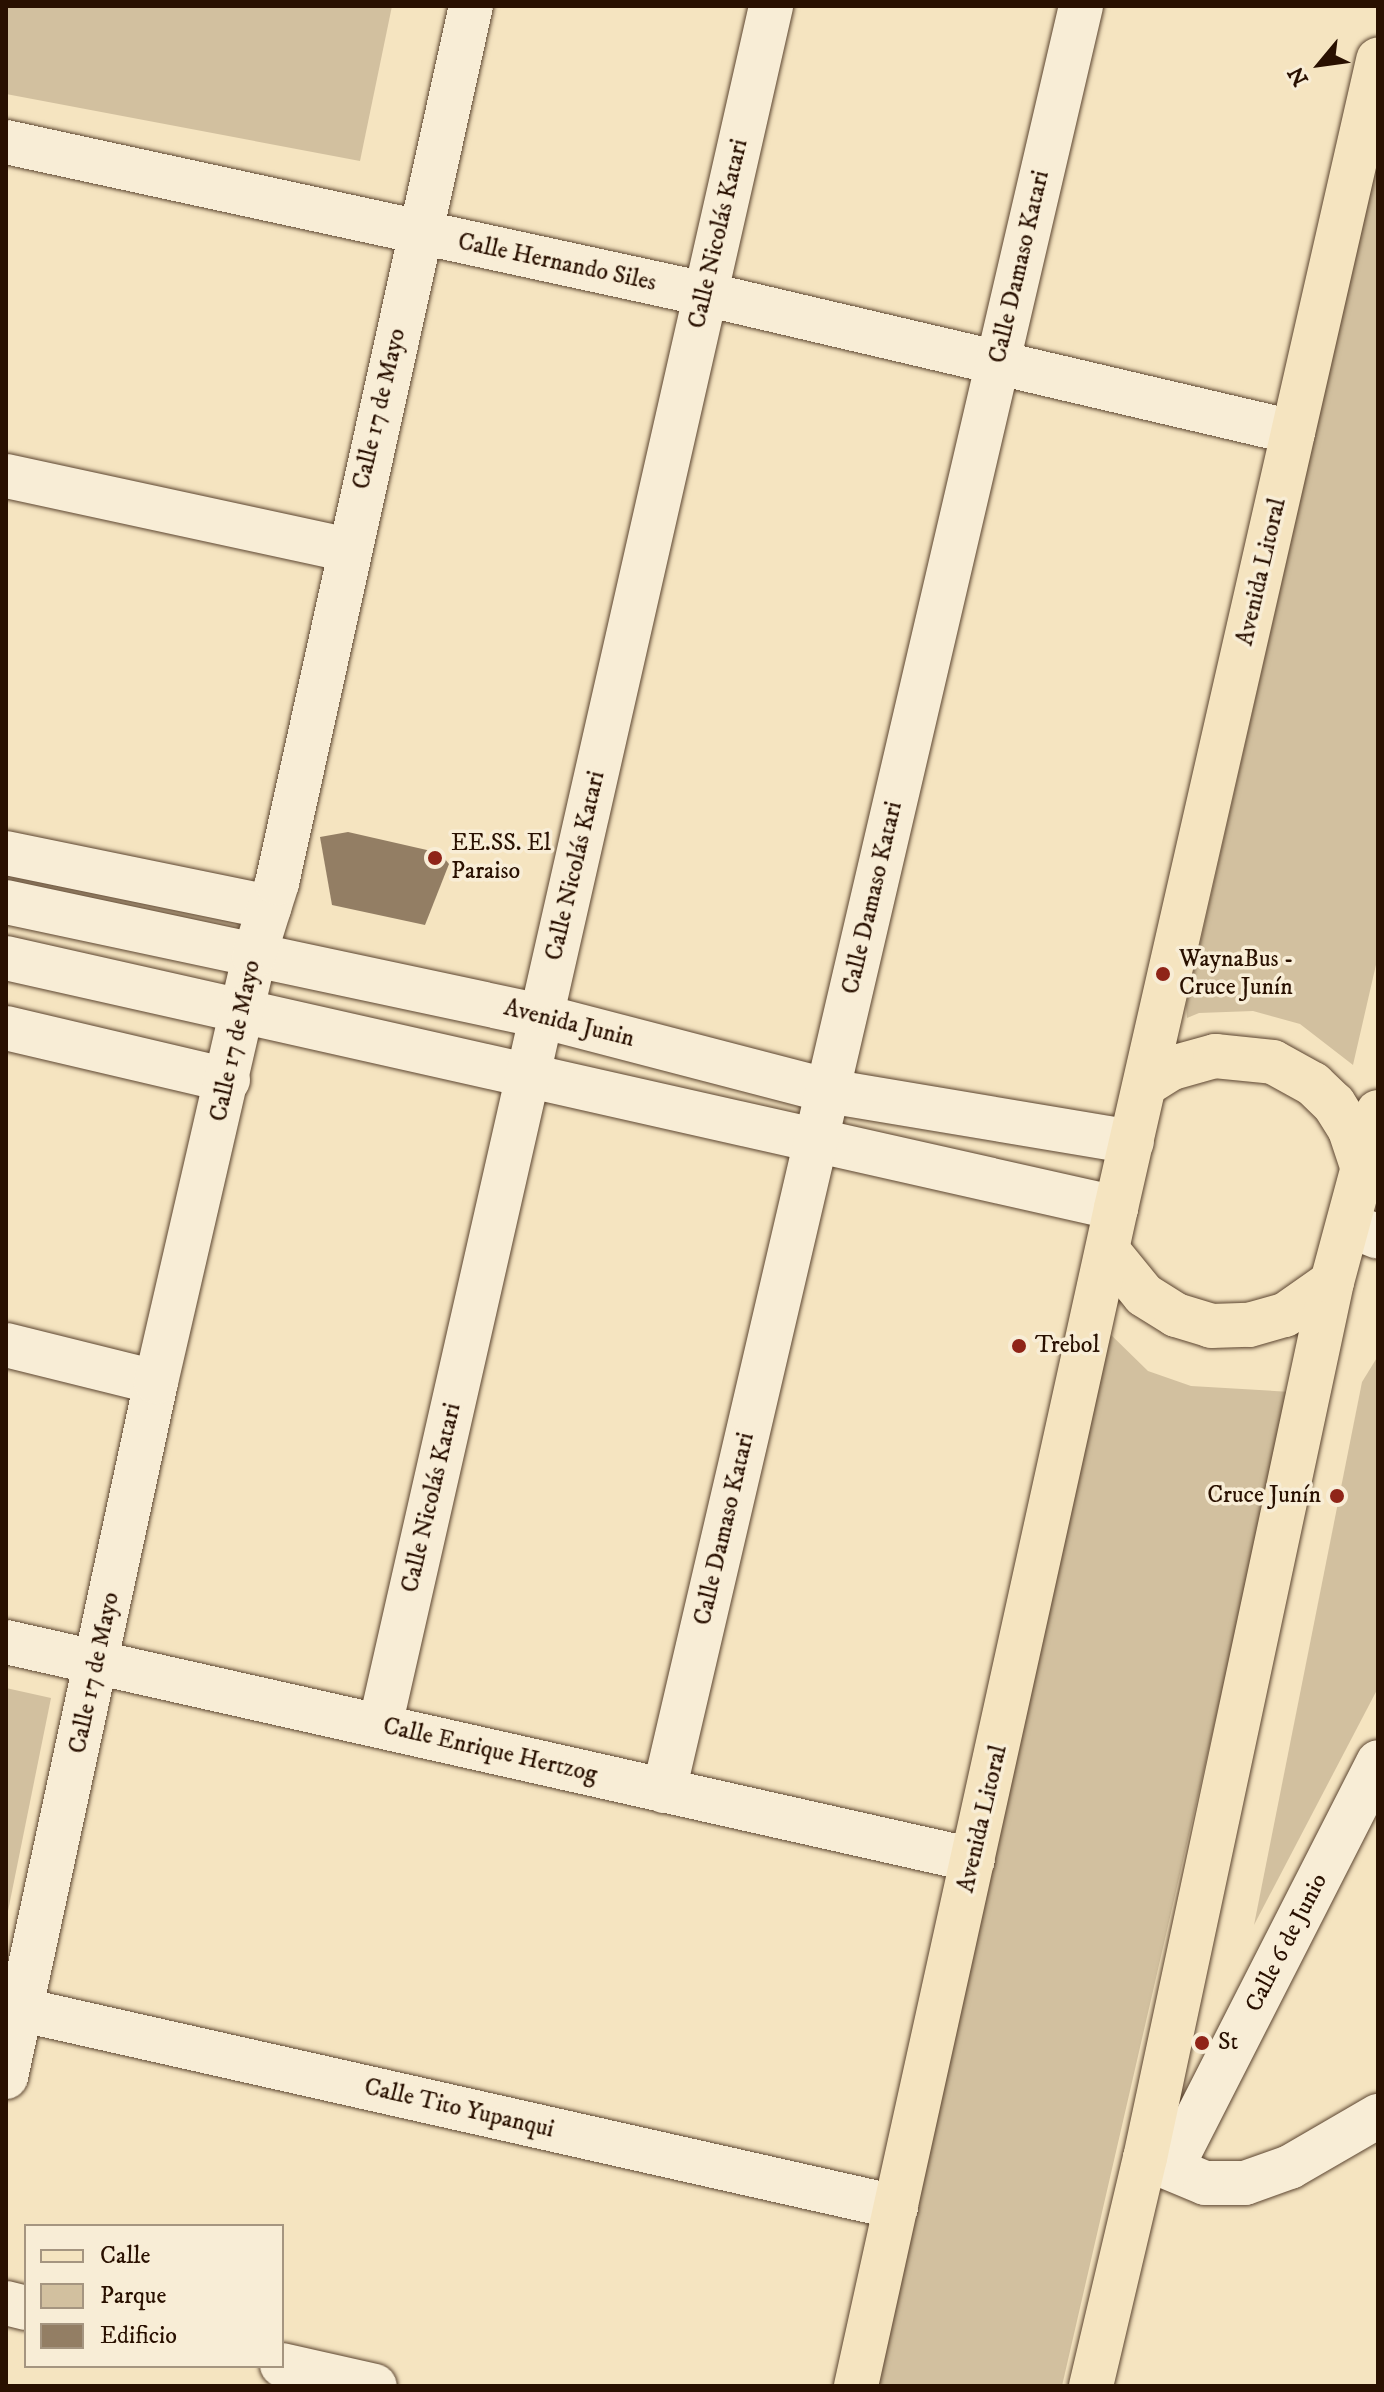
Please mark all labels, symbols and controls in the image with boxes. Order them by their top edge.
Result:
north arrow [1280,24,1360,104]
text: N [1282,61,1315,90]
street label: Calle Nicolás Katari [683,137,755,331]
street label: Calle Damaso Katari [984,168,1056,366]
street label: Calle Hernando Siles [455,228,659,298]
street label: Calle 17 de Mayo [348,326,412,492]
street label: Avenida Litoral [1231,496,1293,648]
street label: Calle Nicolás Katari [540,769,612,963]
street label: Calle Damaso Katari [837,799,909,997]
place label: EE.SS. El Paraiso [451,830,551,886]
marker: EE.SS. El Paraiso [426,849,444,867]
place label: WaynaBus - Cruce Junín [1179,946,1293,1002]
street label: Calle 17 de Mayo [205,958,267,1124]
marker: WaynaBus - Cruce Junín [1154,965,1172,983]
street label: Avenida Junin [501,994,637,1054]
place label: Trebol [1035,1332,1100,1360]
marker: Trebol [1010,1337,1028,1355]
street label: Calle Nicolás Katari [396,1401,468,1595]
street label: Calle Damaso Katari [689,1430,761,1628]
place label: Cruce Junín [1207,1482,1321,1510]
marker: Cruce Junín [1328,1487,1346,1505]
street label: Calle 17 de Mayo [64,1590,126,1756]
street label: Calle Enrique Hertzog [380,1712,600,1790]
street label: Avenida Litoral [952,1743,1014,1895]
street label: Calle 6 de Junio [1240,1869,1334,2017]
place label: St [1218,2029,1238,2057]
marker: St [1193,2034,1211,2052]
street label: Calle Tito Yupanqui [361,2073,557,2145]
legend [24,2224,284,2368]
text: Calle [100,2241,150,2271]
text: Parque [100,2281,166,2311]
text: Edificio [100,2321,177,2351]

